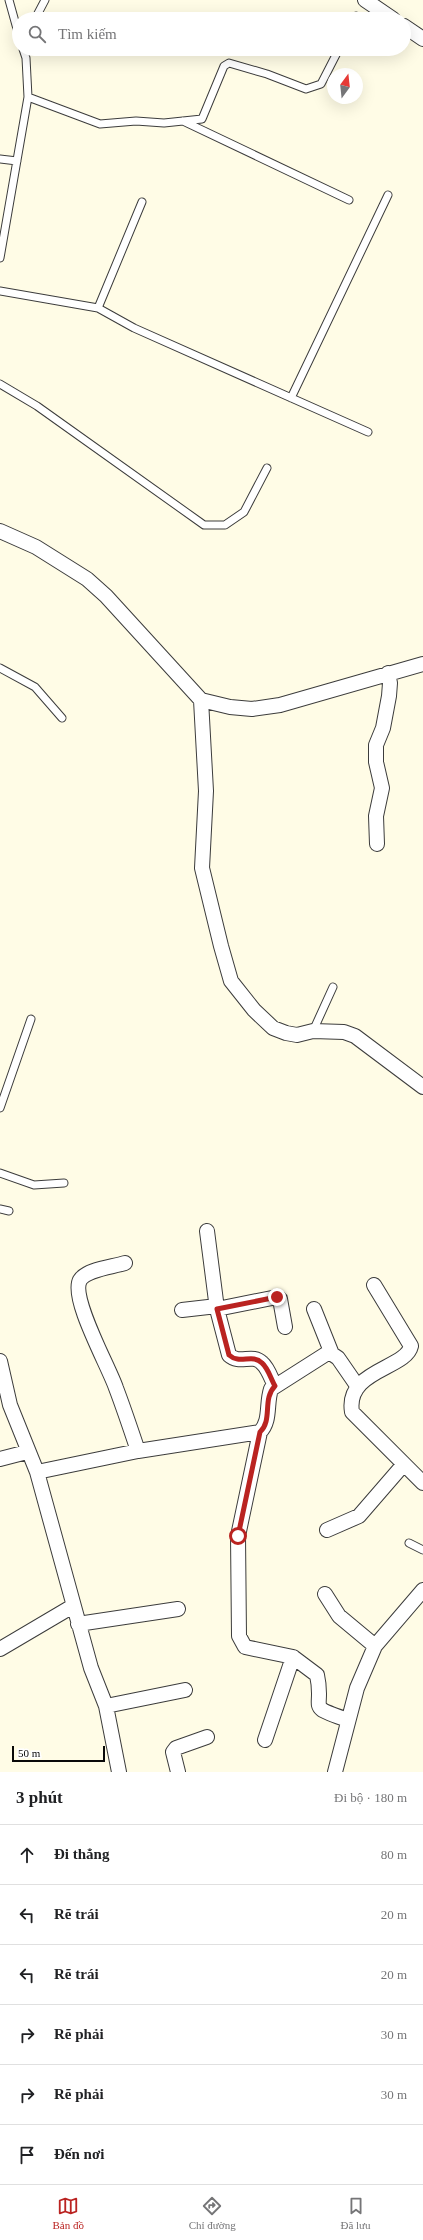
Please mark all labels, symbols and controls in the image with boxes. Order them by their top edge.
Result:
search box [12,12,411,56]
icon: search [26,23,48,45]
text: Tìm kiếm [58,26,117,42]
north arrow [327,68,363,104]
route end [268,1288,286,1306]
route start [229,1527,247,1545]
scale bar [12,1744,105,1763]
text: 50 m [18,1747,40,1759]
text: 3 phút [16,1788,63,1807]
text: Đi bộ · 180 m [334,1790,407,1805]
icon: ahead [16,1844,38,1866]
text: Đi thẳng [54,1846,109,1862]
text: 80 m [381,1847,407,1862]
icon: left [16,1904,38,1926]
text: Rẽ trái [54,1906,99,1922]
text: 20 m [381,1907,407,1922]
icon: left [16,1964,38,1986]
text: Rẽ trái [54,1966,99,1982]
text: 20 m [381,1967,407,1982]
icon: right [16,2024,38,2046]
text: Rẽ phải [54,2026,104,2042]
text: 30 m [381,2027,407,2042]
icon: right [16,2084,38,2106]
text: Rẽ phải [54,2086,104,2102]
text: 30 m [381,2087,407,2102]
icon: arrive [16,2144,38,2166]
text: Đến nơi [54,2146,104,2162]
tab: Bản đồ [52,2195,84,2231]
tab: Chỉ đường [189,2195,236,2231]
tab: Đã lưu [340,2195,371,2231]

